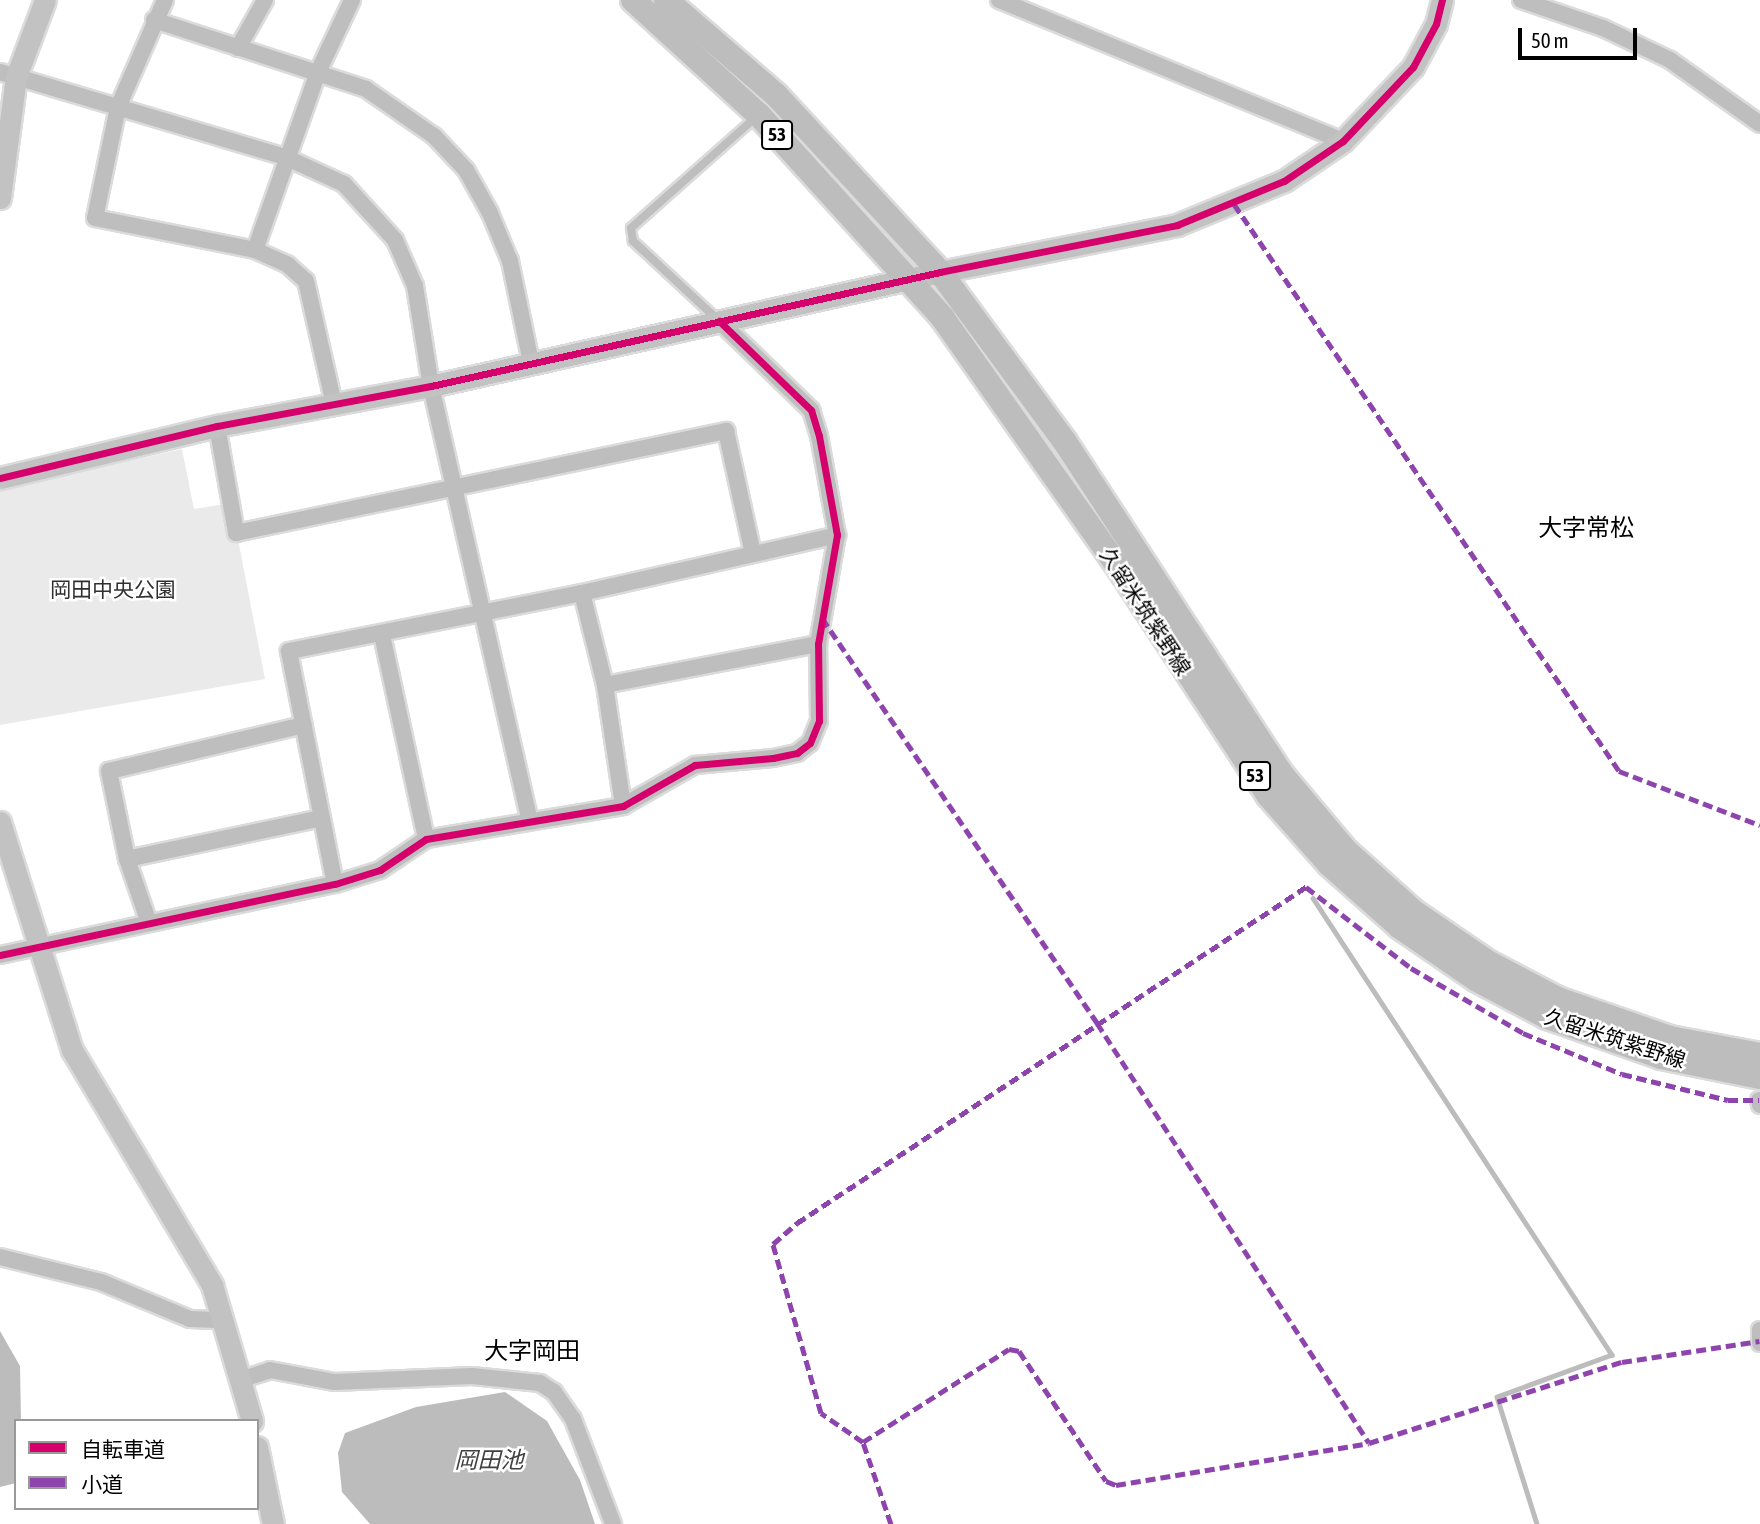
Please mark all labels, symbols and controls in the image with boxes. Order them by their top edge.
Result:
scale bar [1522,14,1641,58]
text: 50 m [1531,28,1569,52]
road number: 53 [760,119,794,150]
district label: 大字常松 [1538,514,1634,542]
street label: 久留米筑紫野線 [1095,542,1197,680]
park label: 岡田中央公園 [50,576,176,602]
road number: 53 [1238,761,1272,792]
street label: 久留米筑紫野線 [1541,1003,1689,1073]
district label: 大字岡田 [484,1337,580,1365]
legend [14,1419,259,1510]
text: 自転車道 [81,1437,165,1461]
water label: 岡田池 [455,1446,523,1474]
text: 小道 [81,1472,123,1496]

